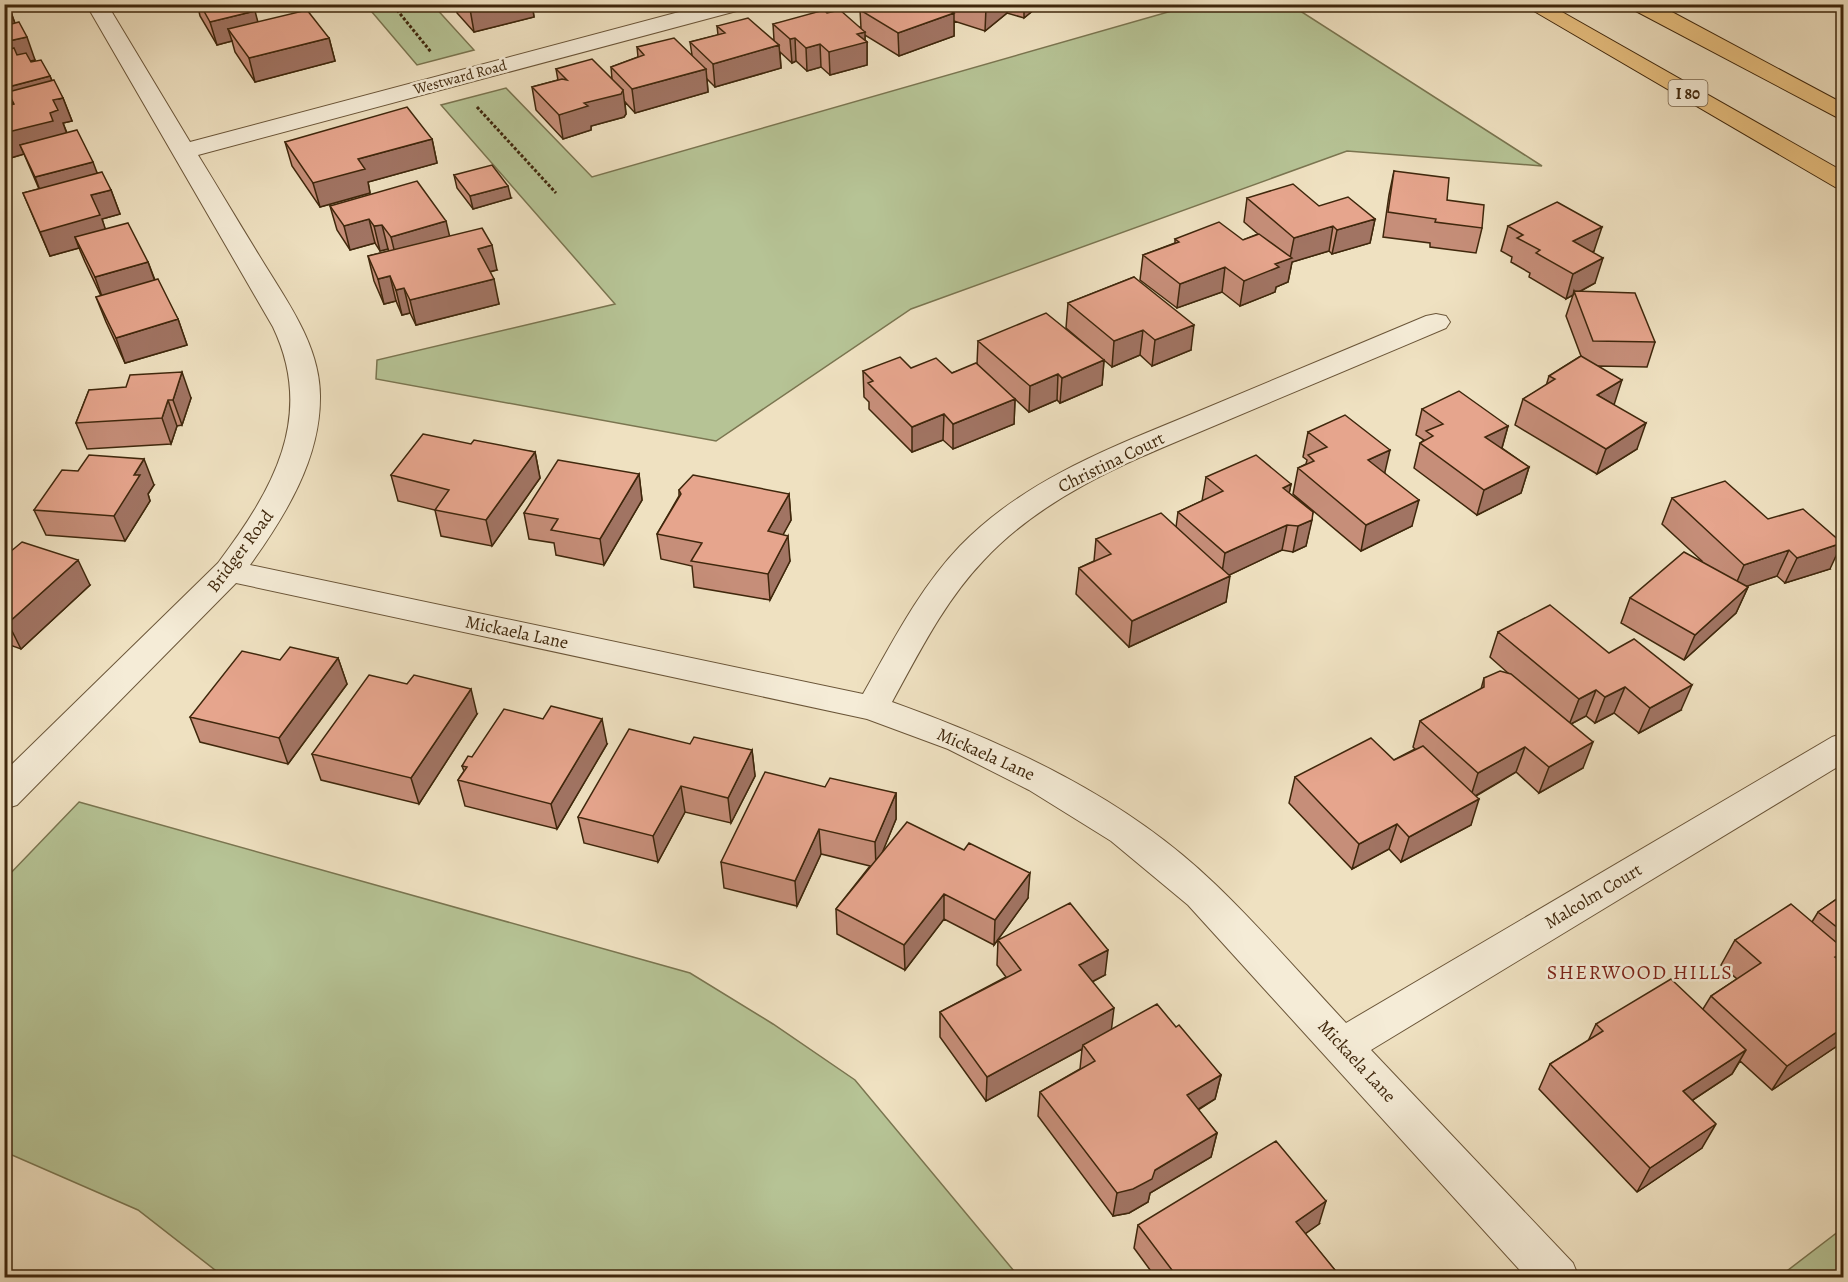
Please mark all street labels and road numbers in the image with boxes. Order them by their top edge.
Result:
street label: Westward Road [410,55,510,99]
road number: I 80 [1668,80,1708,106]
street label: Christina Court [1054,426,1168,498]
street label: Bridger Road [201,505,279,597]
street label: Mickaela Lane [463,609,571,655]
street label: Mickaela Lane [933,722,1039,786]
street label: Malcolm Court [1540,857,1646,935]
street label: Mickaela Lane [1313,1015,1401,1107]

